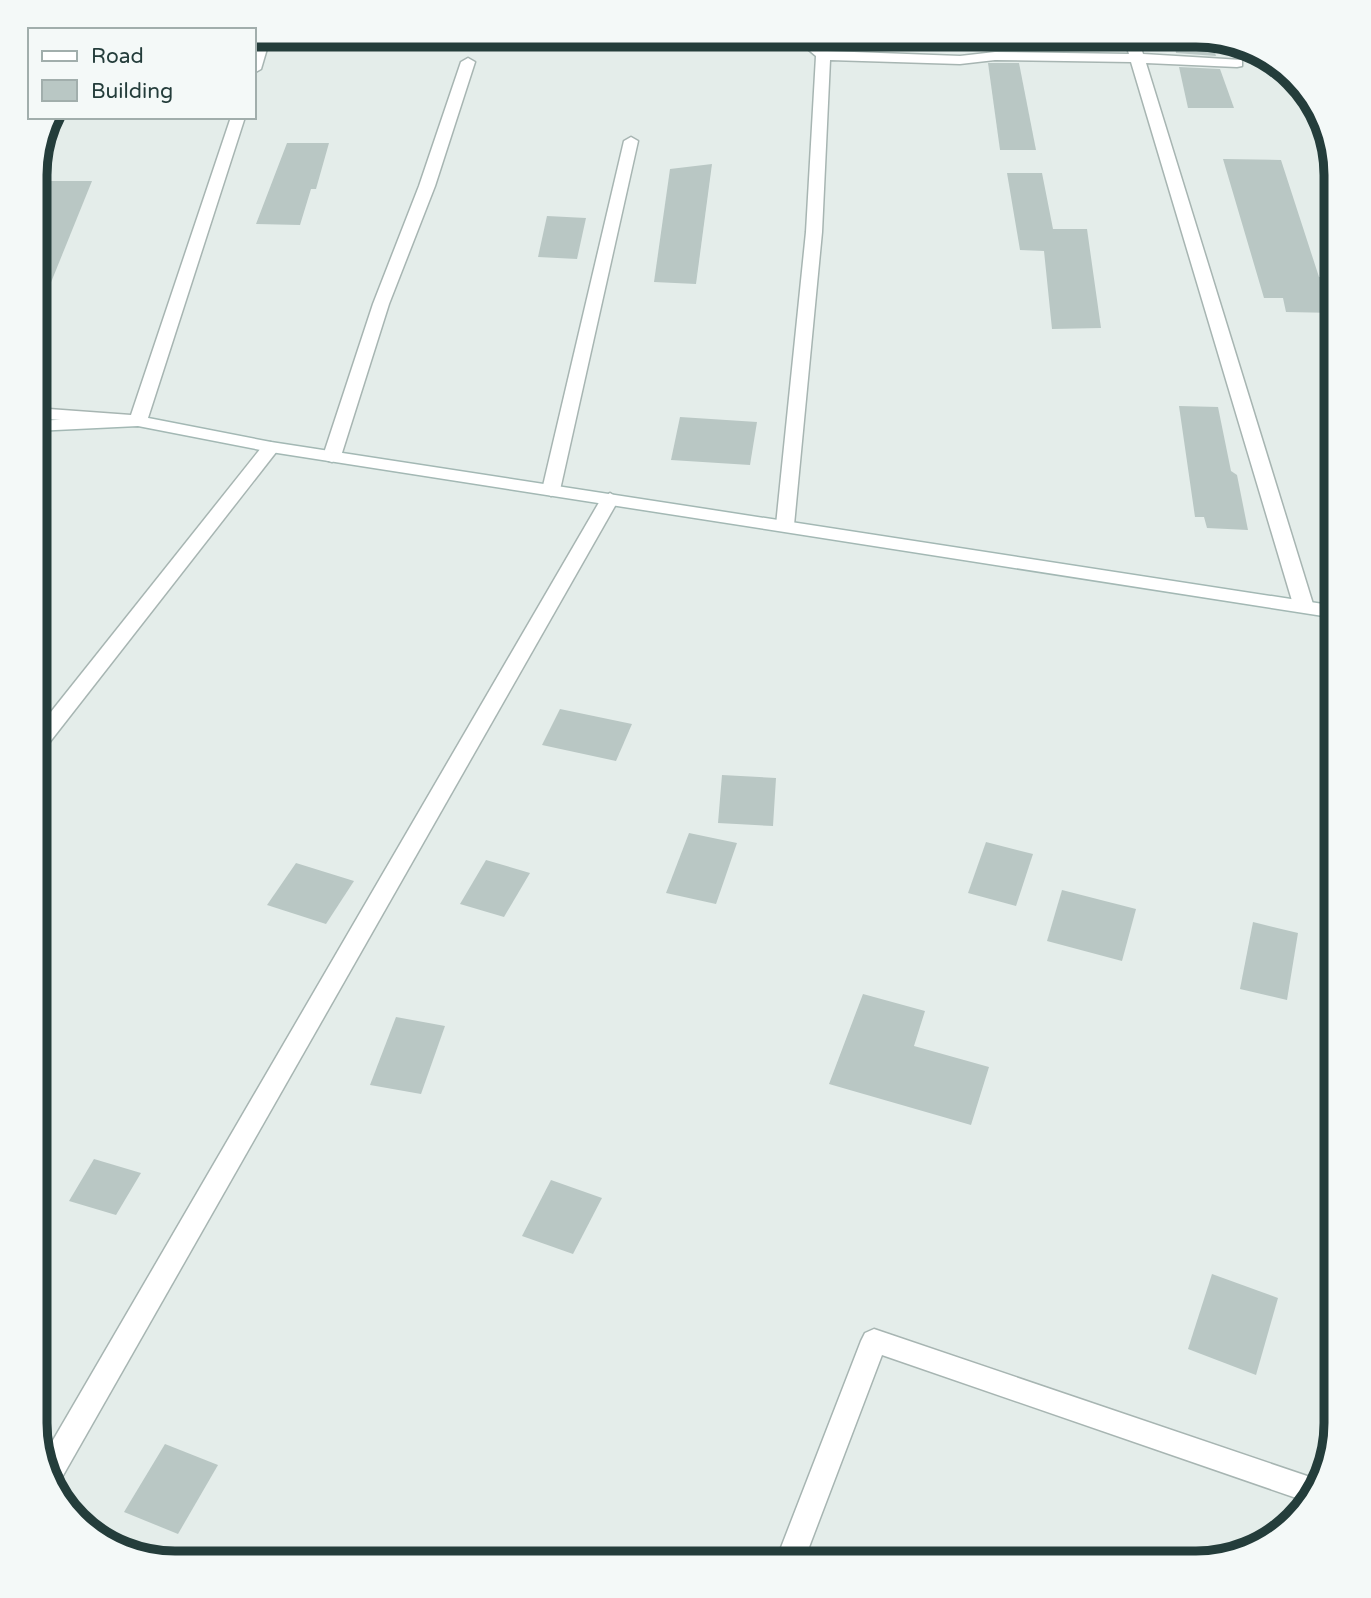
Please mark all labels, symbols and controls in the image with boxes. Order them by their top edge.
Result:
legend [28,28,256,119]
text: Road [91,44,144,69]
text: Building [91,79,173,104]

